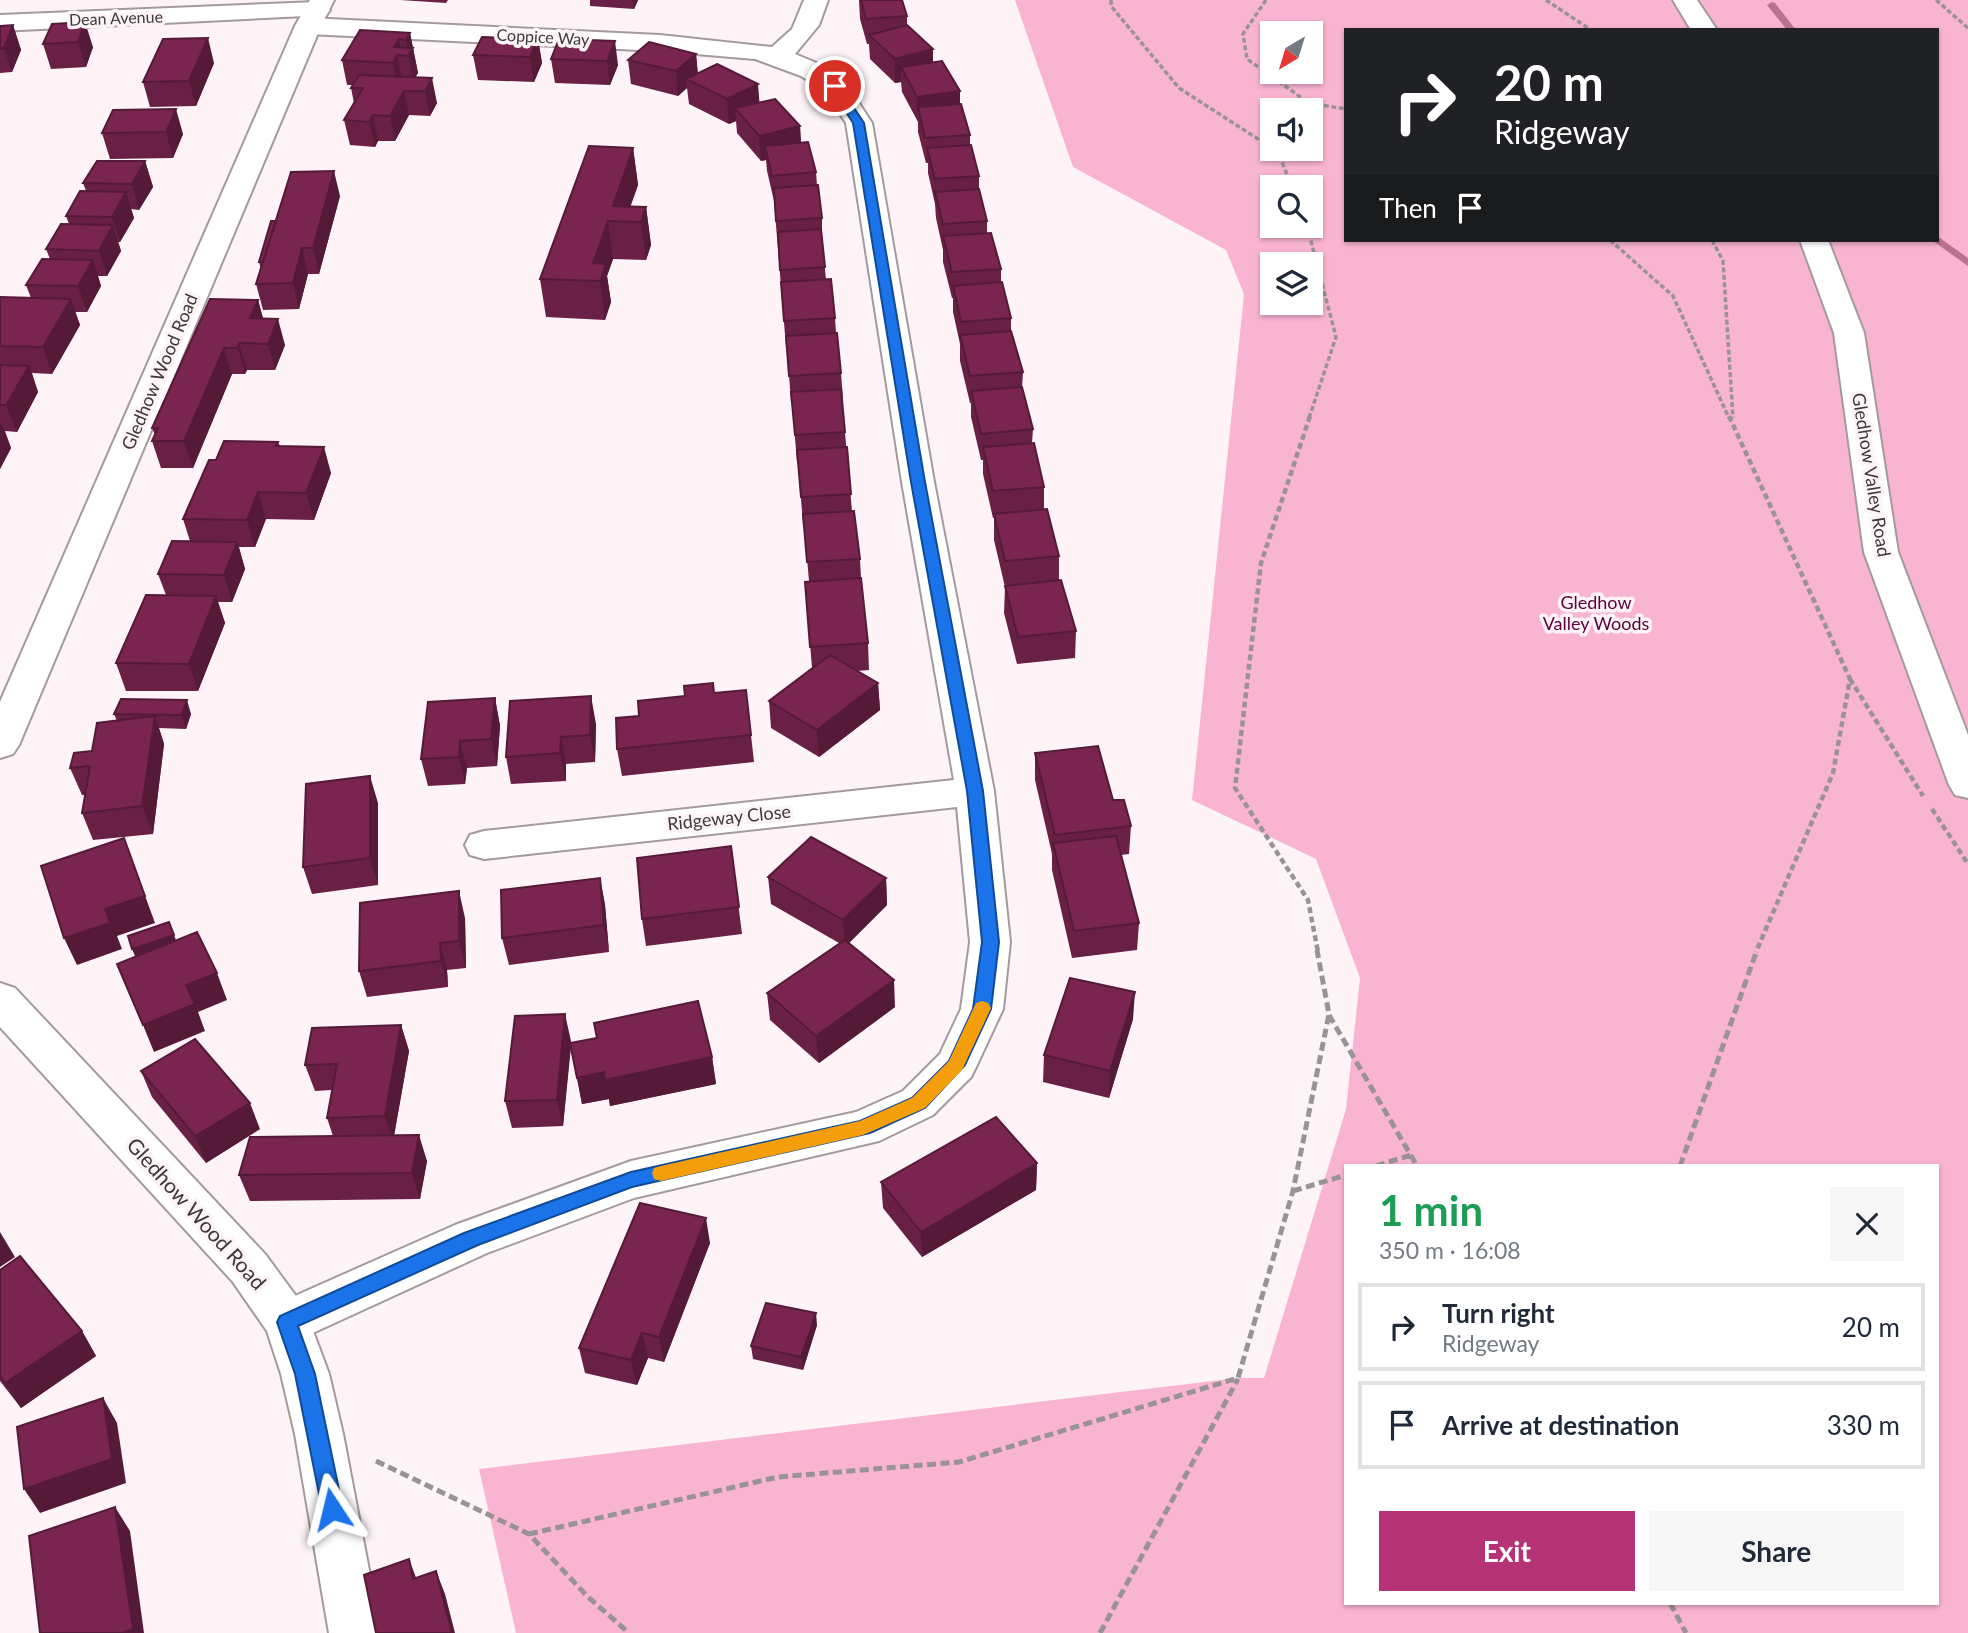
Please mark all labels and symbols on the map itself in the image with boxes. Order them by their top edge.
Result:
street label: Dean Avenue [69,6,163,29]
north arrow [1260,21,1323,84]
street label: Coppice Way [496,25,591,48]
pin [805,56,865,116]
street label: Gledhow Wood Road [116,290,202,453]
street label: Gledhow Valley Road [1848,391,1896,558]
park label: Gledhow Valley Woods [1543,591,1650,634]
street label: Ridgeway Close [666,800,792,834]
street label: Gledhow Wood Road [122,1132,272,1294]
position arrow [295,1472,369,1546]

